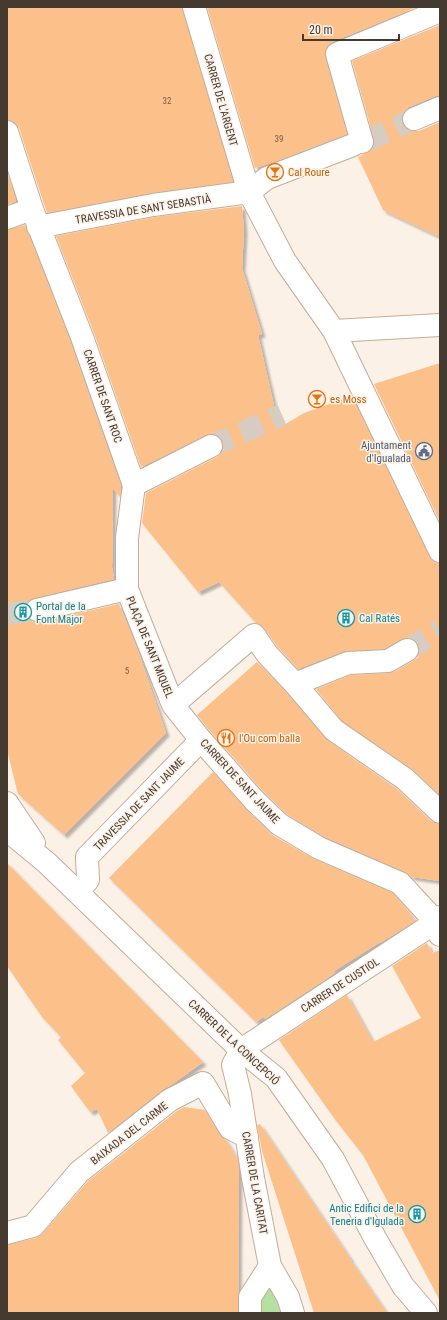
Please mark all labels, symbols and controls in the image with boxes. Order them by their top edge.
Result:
scale bar [303,16,399,42]
text: 20 m [309,23,333,37]
street label: CARRER DE L'ARGENT [201,52,240,148]
house number: 32 [163,96,172,106]
house number: 39 [275,134,283,144]
bar icon: Cal Roure [265,162,285,182]
place label: Cal Roure [288,166,330,179]
street label: TRAVESSIA DE SANT SEBASTIÀ [74,192,213,227]
street label: CARRER DE SANT ROC [80,348,125,445]
bar icon: es Moss [307,389,327,409]
place label: es Moss [330,393,367,406]
place label: Ajuntament d'Igualada [361,439,411,465]
public building icon: Ajuntament d'Igualada [414,441,434,461]
street label: PLAÇA DE SANT MIQUEL [123,595,176,700]
place label: Portal de la Font Major [36,600,86,626]
building icon: Portal de la Font Major [13,602,33,622]
building icon: Cal Ratés [336,608,356,628]
place label: Cal Ratés [359,612,400,625]
house number: 5 [125,666,130,676]
restaurant icon: l'Ou com balla [216,728,236,748]
place label: l'Ou com balla [239,732,300,745]
street label: CARRER DE SANT JAUME [197,736,282,827]
street label: TRAVESSIA DE SANT JAUME [91,755,188,854]
street label: CARRER DE CUSTIOL [299,955,382,1016]
street label: CARRER DE LA CONCEPCIÓ [185,997,282,1088]
street label: BAIXADA DEL CARME [88,1099,171,1168]
street label: CARRER DE LA CARITAT [239,1131,270,1236]
place label: Antic Edifici de la Teneria d'Igulada [329,1202,404,1228]
building icon: Antic Edifici de la Teneria d'Igulada [407,1204,427,1224]

